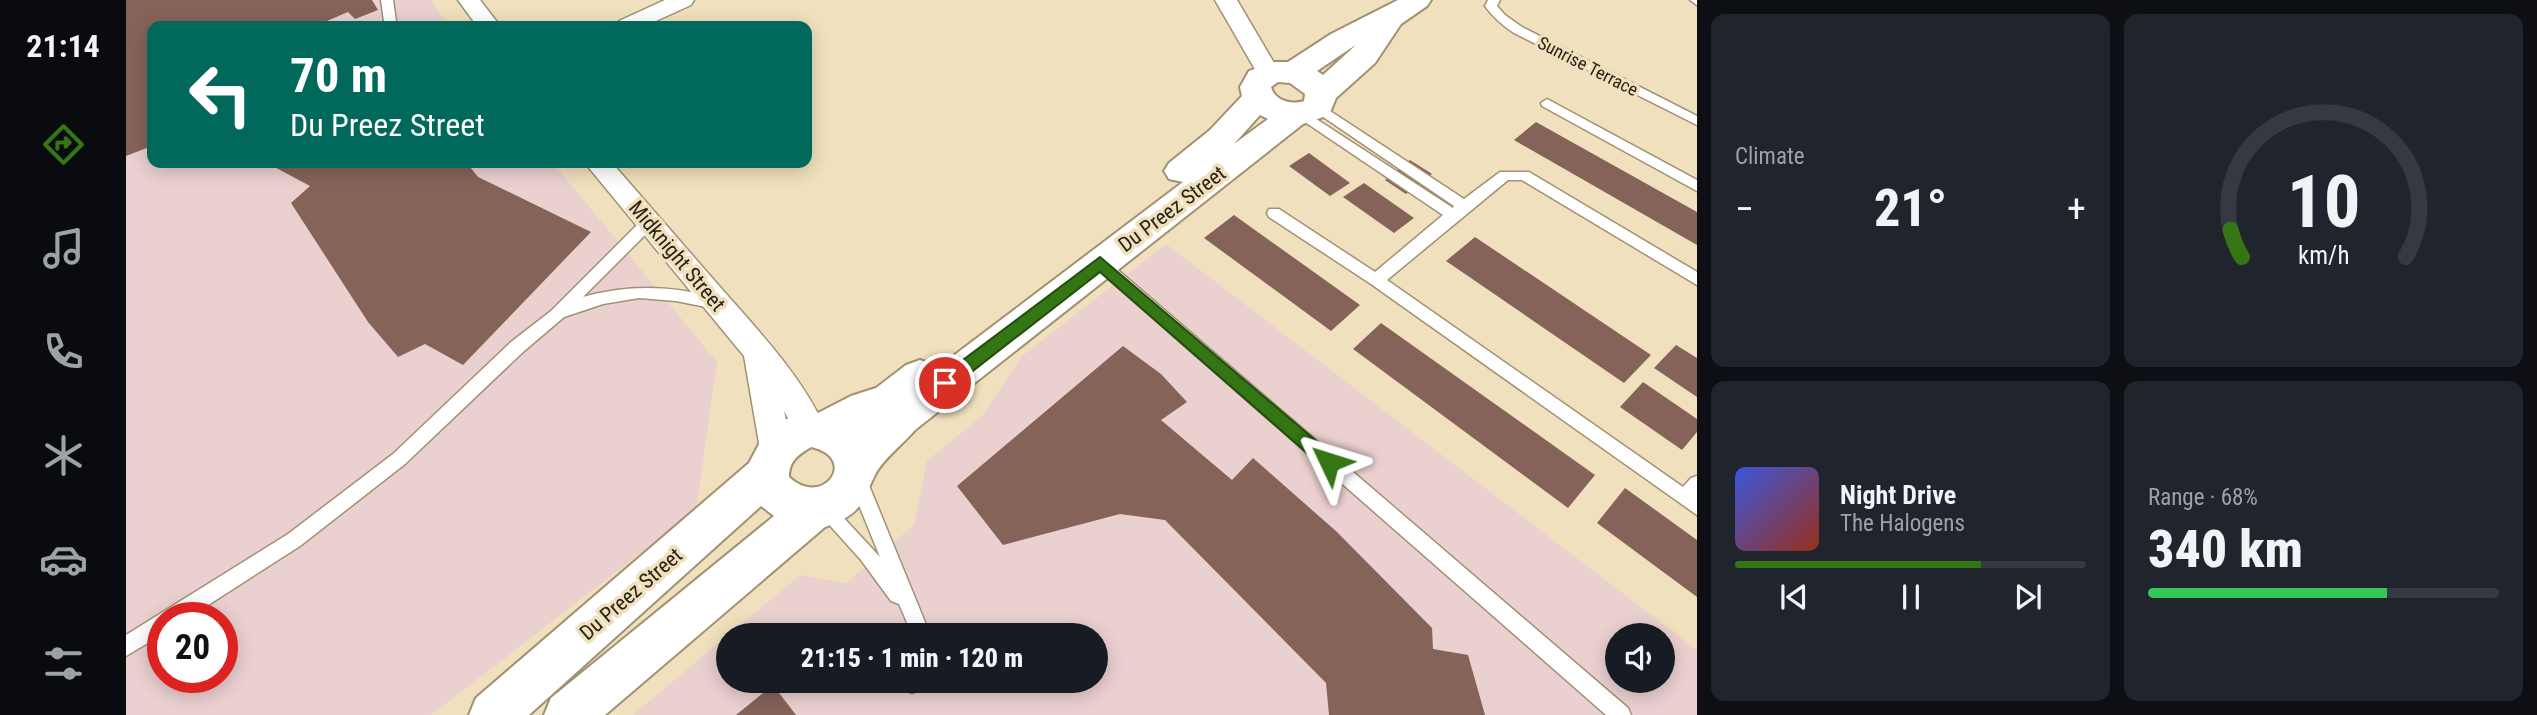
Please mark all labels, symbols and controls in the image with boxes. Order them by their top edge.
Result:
text: 21:14 [26,27,100,65]
street label: Sunrise Terrace [1534,32,1642,100]
text: 70 m [290,47,387,104]
icon: left [175,49,266,140]
text: Du Preez Street [290,106,485,144]
icon: directions [39,120,88,169]
text: Climate [1735,143,1805,170]
text: 10 [2287,159,2360,245]
street label: Du Preez Street [1114,161,1230,257]
text: 21° [1874,178,1947,239]
text: − [1735,187,1754,231]
text: + [2067,187,2086,231]
street label: Midknight Street [624,196,730,316]
icon: music [39,224,88,273]
text: km/h [2298,240,2349,269]
icon: phone [39,327,88,376]
pin [915,353,975,413]
icon: arrive [926,364,964,402]
position arrow [1292,425,1366,499]
icon: climate [39,431,88,480]
text: Night Drive [1840,480,1956,510]
text: Range · 68% [2148,484,2258,511]
text: The Halogens [1840,510,1965,537]
text: 340 km [2148,519,2303,580]
icon: car [39,535,88,584]
street label: Du Preez Street [575,543,687,645]
icon: previous [1775,578,1813,616]
icon: pause [1892,578,1930,616]
icon: next [2009,578,2047,616]
speed limit sign: 20 [147,602,238,693]
map controls [1605,623,1675,693]
button: sound [1605,623,1675,693]
icon: filters [39,639,88,688]
text: 21:15 · 1 min · 120 m [801,643,1023,673]

